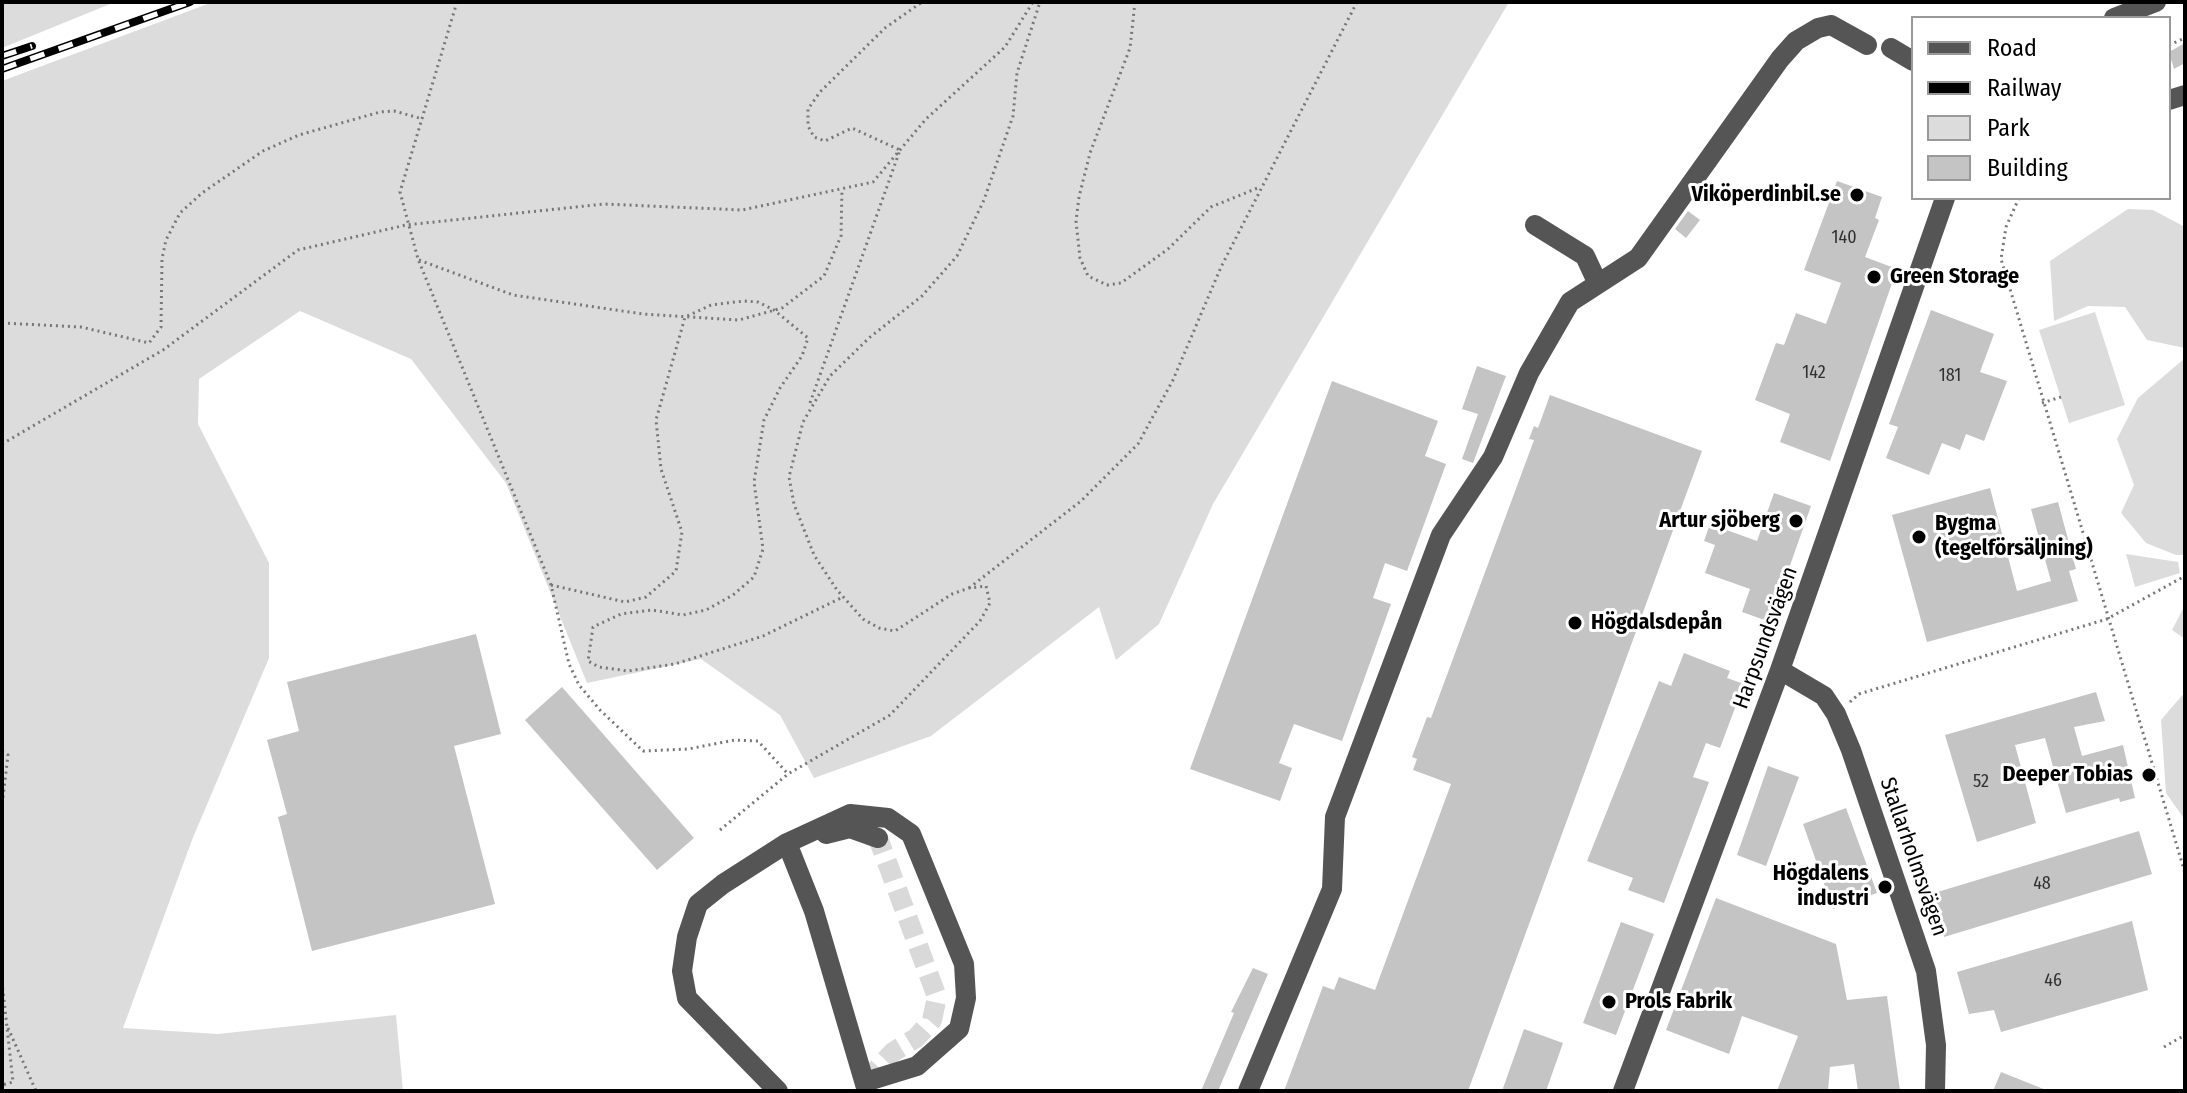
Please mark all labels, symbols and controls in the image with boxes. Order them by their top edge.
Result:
legend [1911,16,2171,200]
text: Road [1987,34,2037,62]
text: Railway [1987,74,2062,102]
text: Park [1987,114,2030,142]
text: Building [1987,154,2068,182]
place label: Viköperdinbil.se [1692,182,1841,208]
marker: Viköperdinbil.se [1848,186,1866,204]
house number: 140 [1831,227,1857,249]
place label: Green Storage [1890,264,2019,290]
marker: Green Storage [1865,268,1883,286]
house number: 142 [1802,362,1826,384]
house number: 181 [1939,365,1961,387]
place label: Artur sjöberg [1659,508,1780,534]
place label: Bygma (tegelförsäljning) [1935,511,2093,562]
marker: Artur sjöberg [1787,512,1805,530]
marker: Bygma (tegelförsäljning) [1910,528,1928,546]
street label: Harpsundsvägen [1728,563,1804,713]
place label: Högdalsdepån [1591,610,1722,636]
marker: Högdalsdepån [1566,614,1584,632]
place label: Deeper Tobias [2002,762,2133,788]
marker: Deeper Tobias [2140,766,2158,784]
house number: 52 [1973,771,1989,793]
street label: Stallarholmsvägen [1874,774,1952,940]
place label: Högdalens industri [1773,861,1869,912]
house number: 48 [2033,873,2051,895]
marker: Högdalens industri [1876,878,1894,896]
house number: 46 [2044,970,2062,992]
place label: Prols Fabrik [1625,989,1732,1015]
marker: Prols Fabrik [1600,993,1618,1011]

